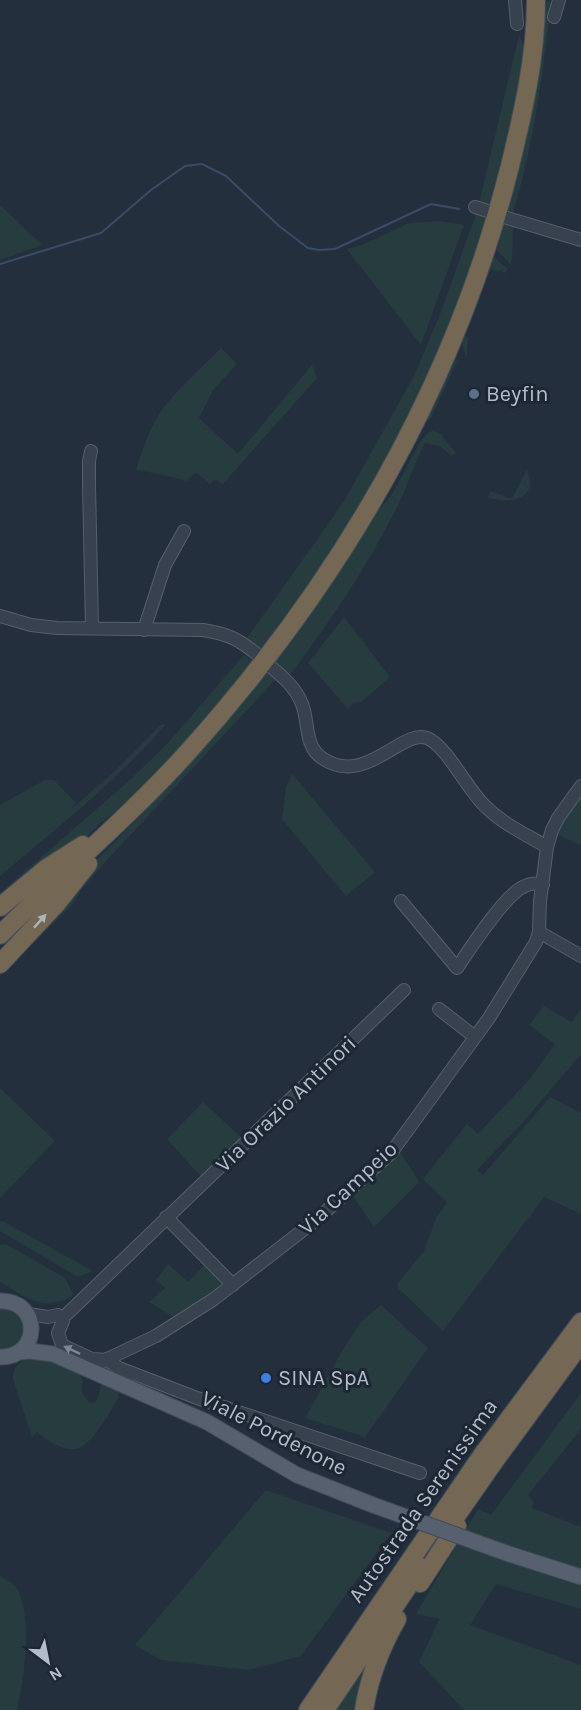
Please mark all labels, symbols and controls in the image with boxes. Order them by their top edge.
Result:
place label: Beyfin [486,381,549,407]
marker: Beyfin [467,387,481,401]
one-way arrow [33,914,46,929]
street label: Via Orazio Antinori [210,1030,362,1178]
street label: Via Campeio [293,1136,403,1240]
one-way arrow [62,1345,80,1355]
place label: SINA SpA [278,1365,370,1391]
marker: SINA SpA [259,1371,273,1385]
street label: Viale Pordenone [197,1385,351,1481]
street label: Autostrada Serenissima [343,1394,503,1608]
north arrow [18,1632,78,1692]
text: N [46,1663,66,1685]

